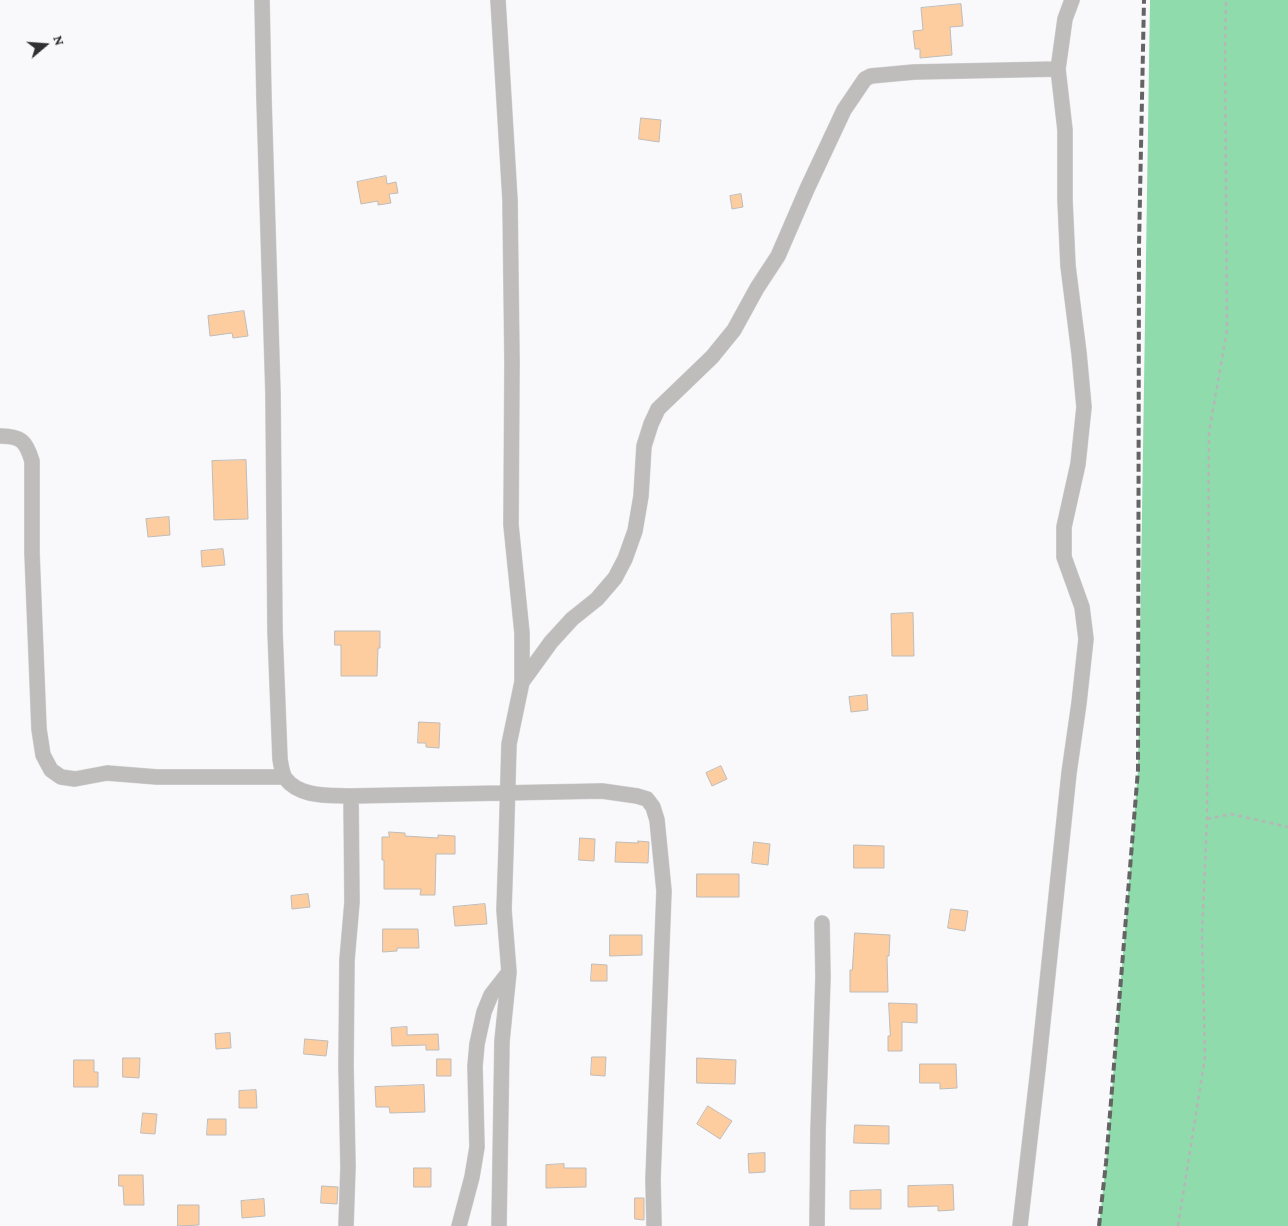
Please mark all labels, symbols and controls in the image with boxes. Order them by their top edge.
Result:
north arrow [20,20,70,70]
text: N [50,33,68,47]

